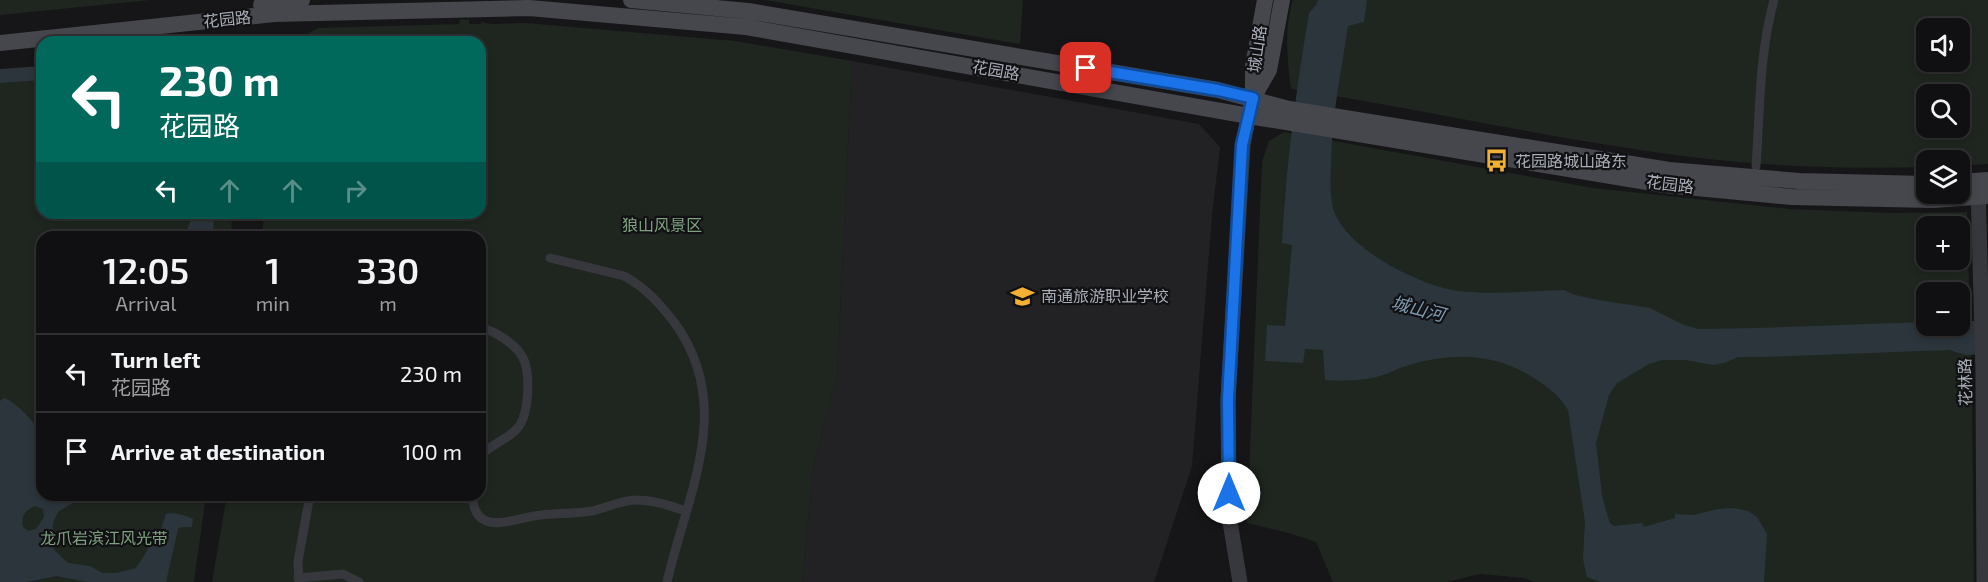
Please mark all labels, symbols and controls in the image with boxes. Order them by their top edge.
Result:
street label: 花园路 [202,7,252,30]
map controls [1916,18,1970,336]
button: sound [1916,18,1970,72]
street label: 城山路 [1244,24,1269,74]
pin [1060,42,1111,93]
icon: arrive [1069,51,1102,84]
text: 230 m [159,54,280,104]
street label: 花园路 [971,56,1021,83]
icon: left [60,60,138,138]
button: search [1916,84,1970,138]
text: 花园路 [159,109,240,141]
bus stop icon: 花园路城山路东 [1484,148,1510,174]
button: layers [1916,150,1970,204]
place label: 花园路城山路东 [1515,151,1627,170]
street label: 花园路 [1645,171,1695,196]
icon: left [150,174,183,207]
icon: ahead [213,174,246,207]
icon: ahead [276,174,309,207]
icon: right [339,174,372,207]
park label: 狼山风景区 [622,215,702,234]
button: + [1916,216,1970,270]
text: 12:05 [103,248,189,291]
text: 1 [265,248,280,291]
text: 330 [357,248,419,291]
button: − [1916,282,1970,336]
school or university icon: 南通旅游职业学校 [1010,283,1036,309]
place label: 南通旅游职业学校 [1041,286,1169,305]
text: Arrival [115,291,176,315]
text: min [256,291,290,315]
text: m [379,291,397,315]
water label: 城山河 [1389,291,1450,326]
text: Turn left [111,346,200,372]
icon: left [60,357,93,390]
street label: 花林路 [1955,358,1974,406]
text: 230 m [400,360,462,386]
text: 花园路 [111,375,171,399]
icon: arrive [60,435,93,468]
text: Arrive at destination [111,438,325,464]
text: 100 m [403,438,462,464]
position arrow [1197,461,1261,525]
park label: 龙爪岩滨江风光带 [40,528,168,547]

